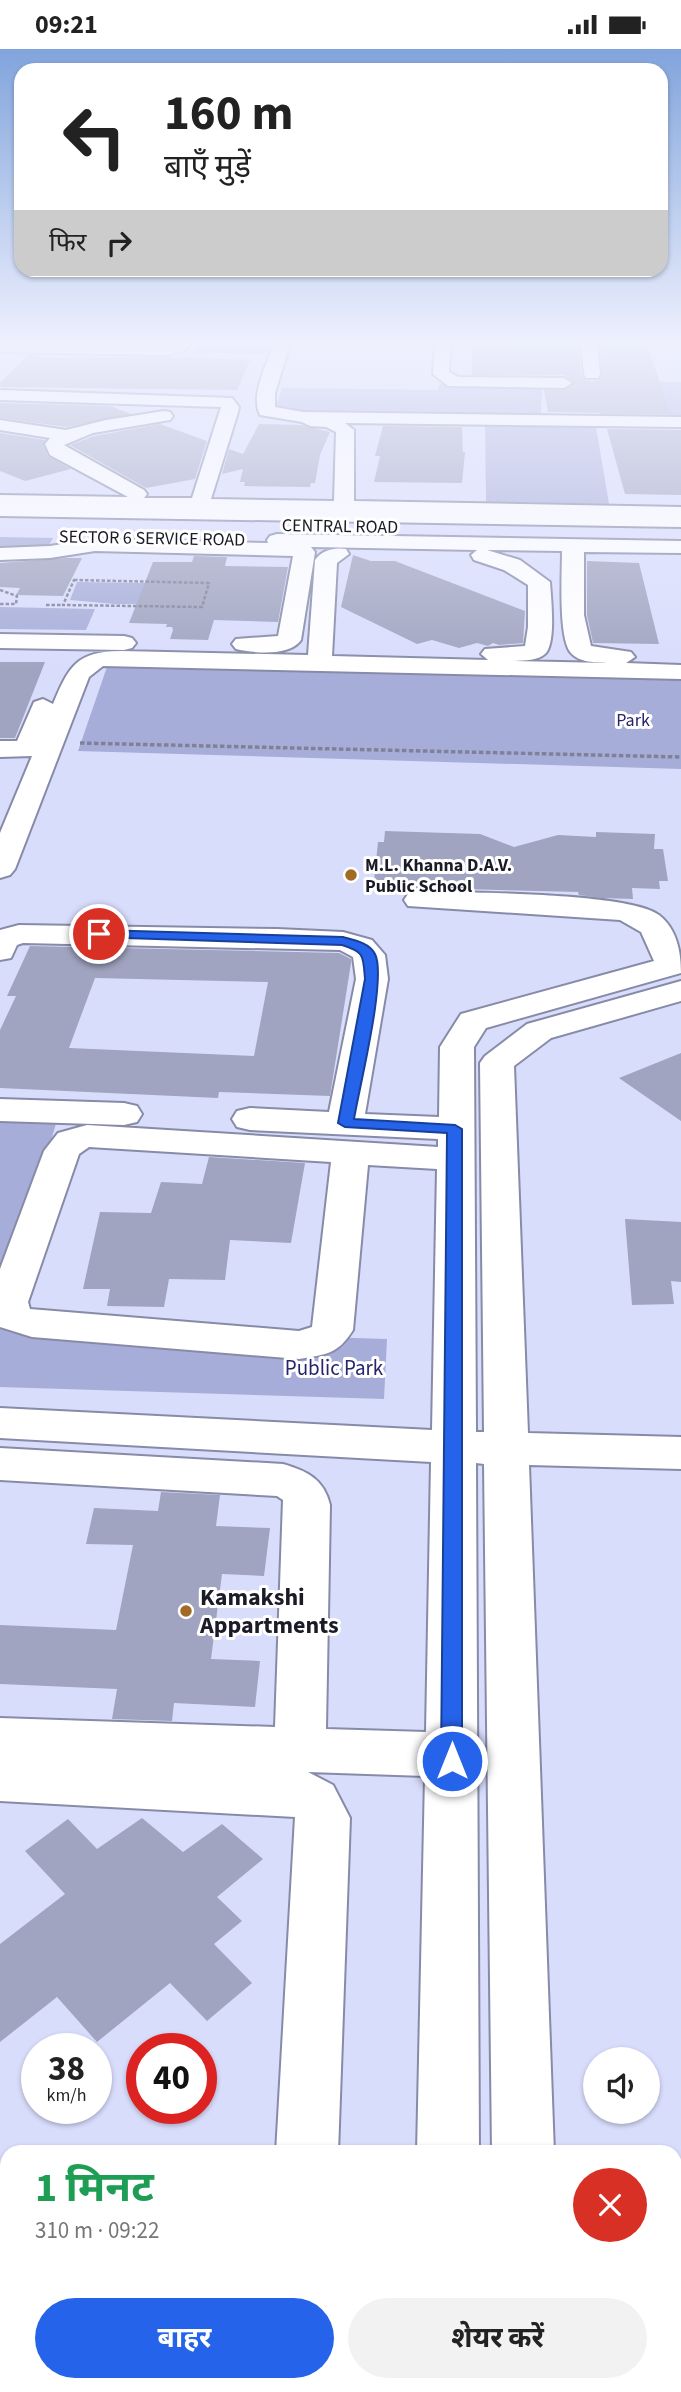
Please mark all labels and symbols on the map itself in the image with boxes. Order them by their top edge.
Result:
street label: CENTRAL ROAD [282,513,398,540]
street label: SECTOR 6 SERVICE ROAD [59,524,245,553]
park label: Park [616,708,650,733]
place label: M.L. Khanna D.A.V. Public School [365,853,512,899]
marker: M.L. Khanna D.A.V. Public School [343,867,359,883]
pin [69,904,129,964]
park label: Public Park [285,1353,384,1383]
place label: Kamakshi Appartments [199,1580,339,1643]
marker: Kamakshi Appartments [178,1603,194,1619]
position arrow [415,1724,489,1798]
speed limit sign: 40 [126,2033,217,2124]

